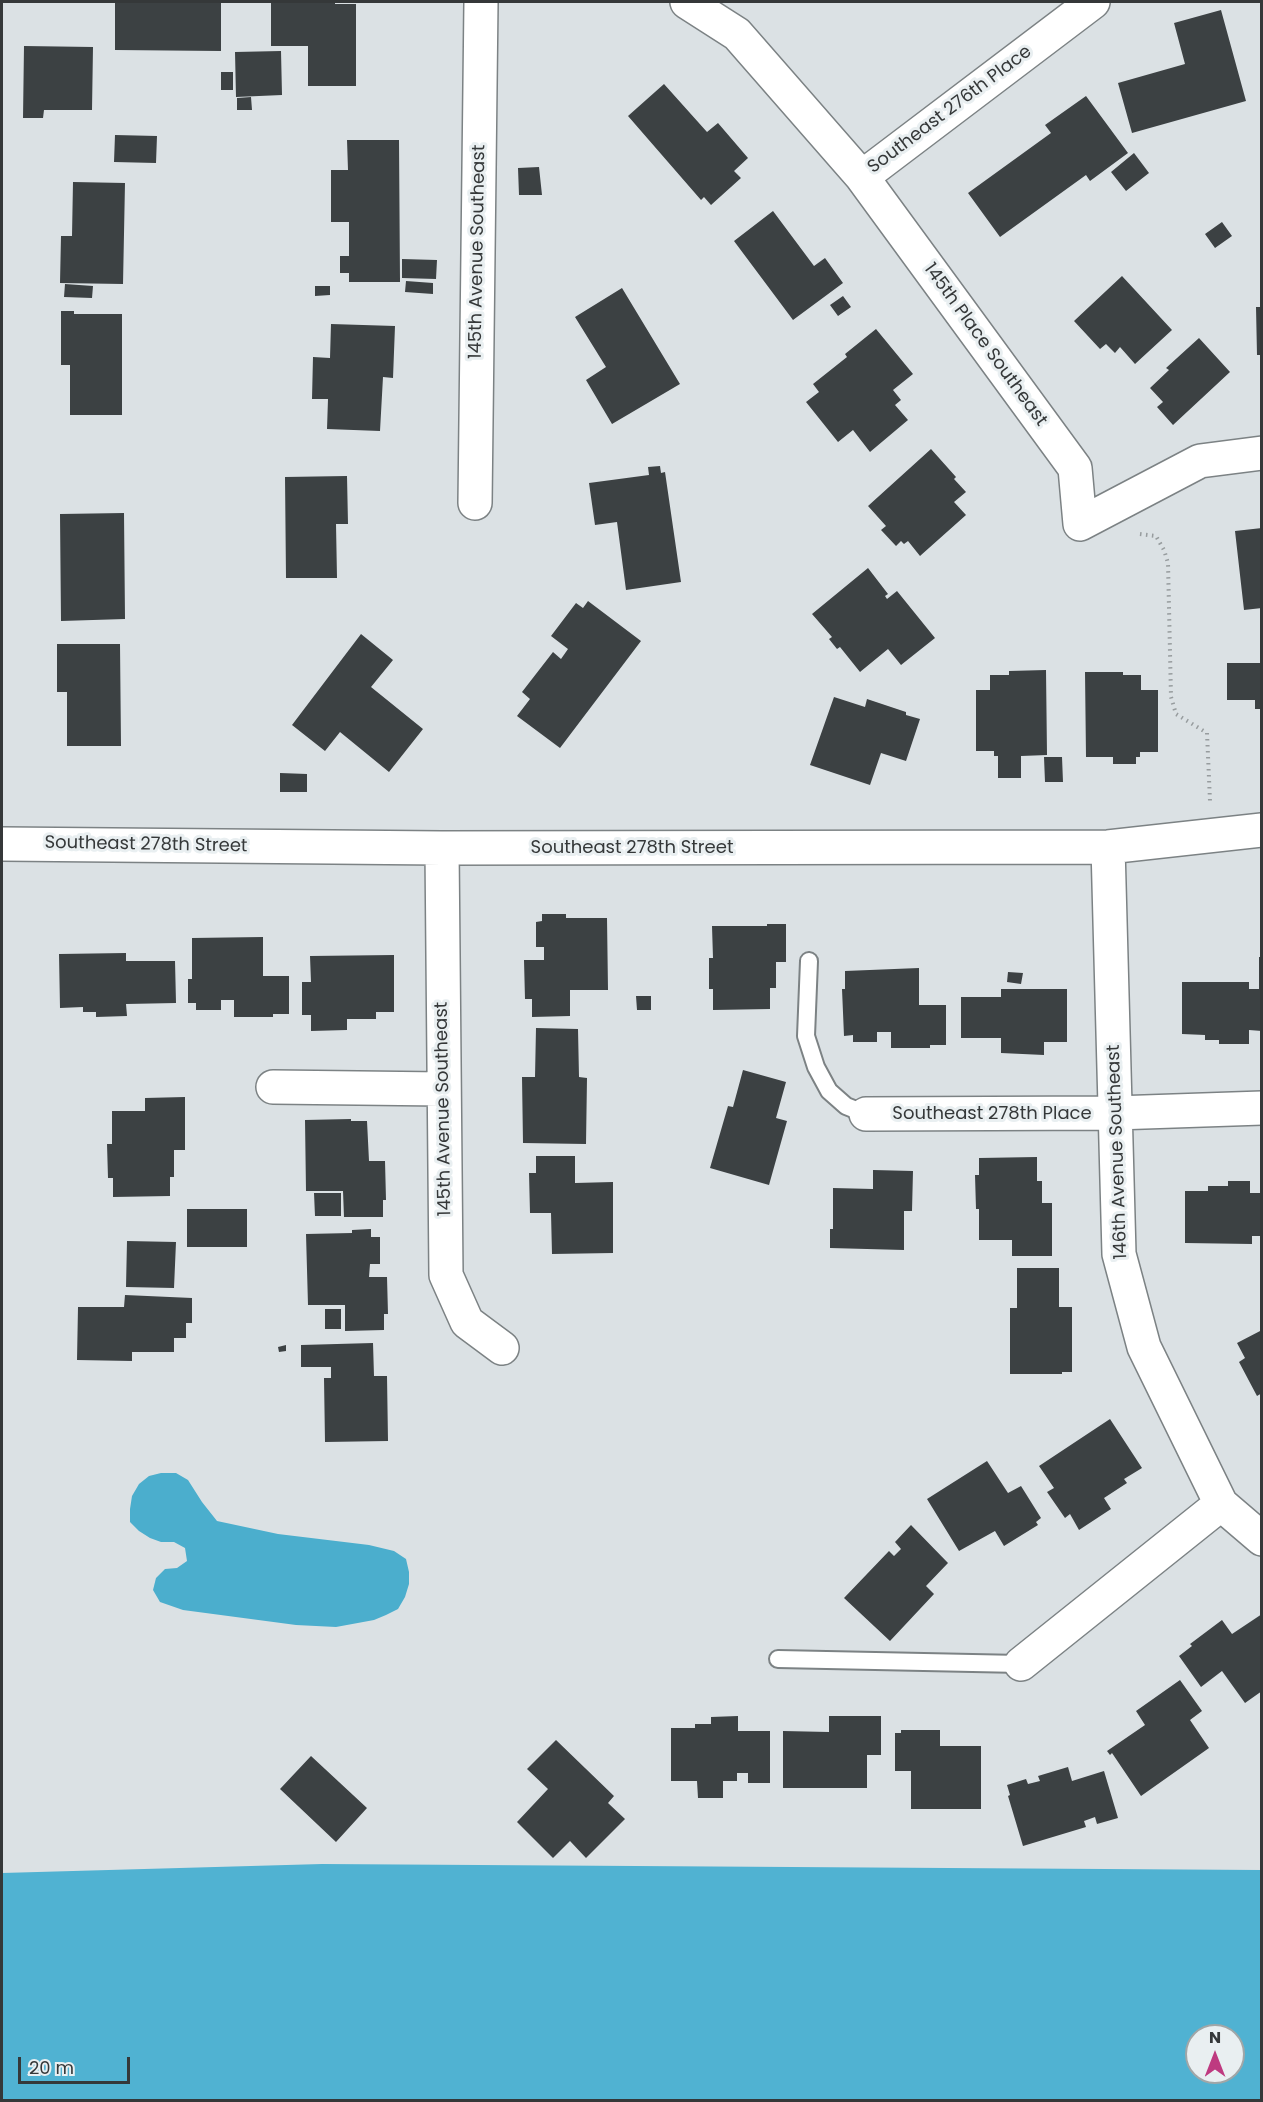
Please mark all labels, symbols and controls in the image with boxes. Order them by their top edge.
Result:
street label: Southeast 276th Place [864,41,1036,179]
street label: 145th Avenue Southeast [465,145,491,359]
street label: 145th Place Southeast [919,259,1051,431]
street label: Southeast 278th Street [44,832,248,858]
street label: Southeast 278th Street [531,837,733,859]
street label: 145th Avenue Southeast [431,1002,457,1216]
street label: 146th Avenue Southeast [1103,1044,1133,1260]
street label: Southeast 278th Place [892,1103,1092,1125]
north arrow [1185,2024,1245,2084]
text: N [1209,2026,1221,2049]
scale bar [21,2045,134,2083]
text: 20 m [29,2055,74,2080]

